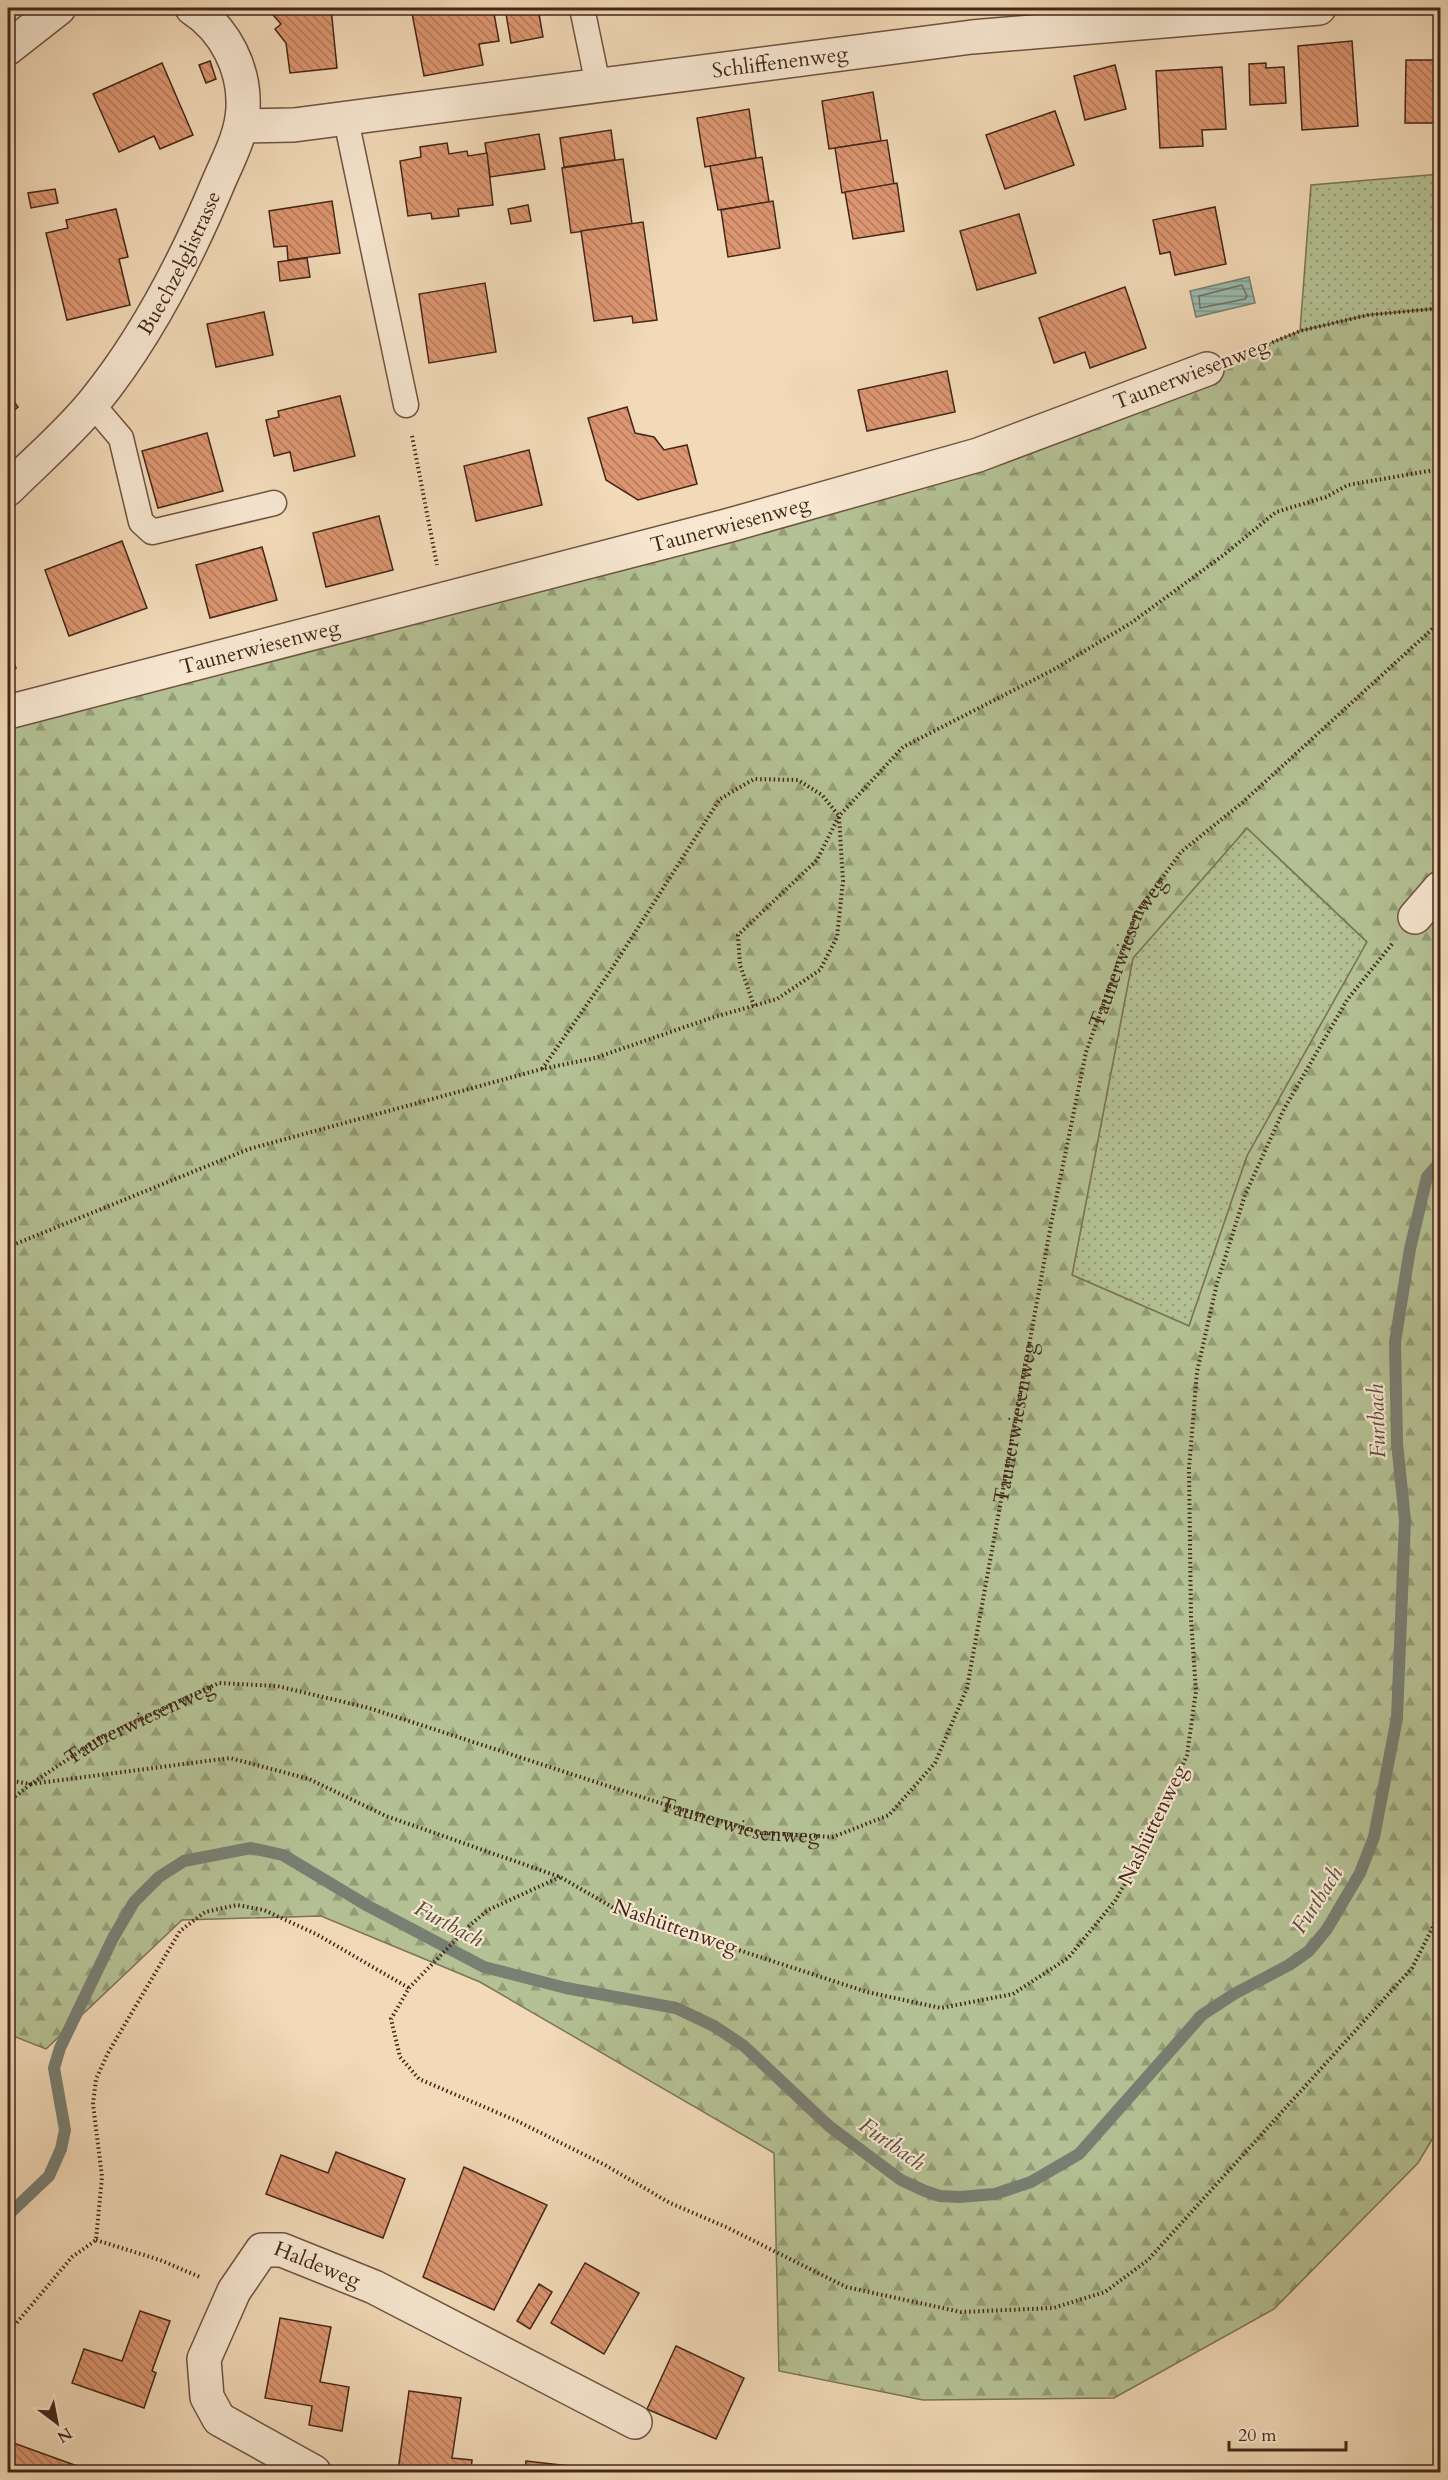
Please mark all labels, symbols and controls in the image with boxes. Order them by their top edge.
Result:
street label: Schliffenenweg [710,39,850,85]
street label: Buechzelglistrasse [130,187,228,340]
street label: Taunerwiesenweg [1109,331,1273,417]
street label: Taunerwiesenweg [647,489,813,560]
street label: Taunerwiesenweg [177,612,343,681]
street label: Taunerwiesenweg [1081,870,1174,1032]
street label: Taunerwiesenweg [986,1339,1044,1506]
water label: Furtbach [1361,1383,1393,1459]
street label: Taunerwiesenweg [59,1673,219,1772]
street label: Nashüttenweg [1111,1760,1195,1890]
street label: Taunerwiesenweg [656,1789,821,1851]
water label: Furtbach [1284,1860,1350,1939]
street label: Nashüttenweg [609,1892,741,1962]
water label: Furtbach [409,1893,489,1955]
water label: Furtbach [853,2110,931,2178]
street label: Haldeweg [270,2234,365,2295]
north arrow [27,2393,87,2453]
scale bar [1229,2414,1346,2452]
text: N [53,2422,76,2448]
text: 20 m [1238,2423,1277,2448]

